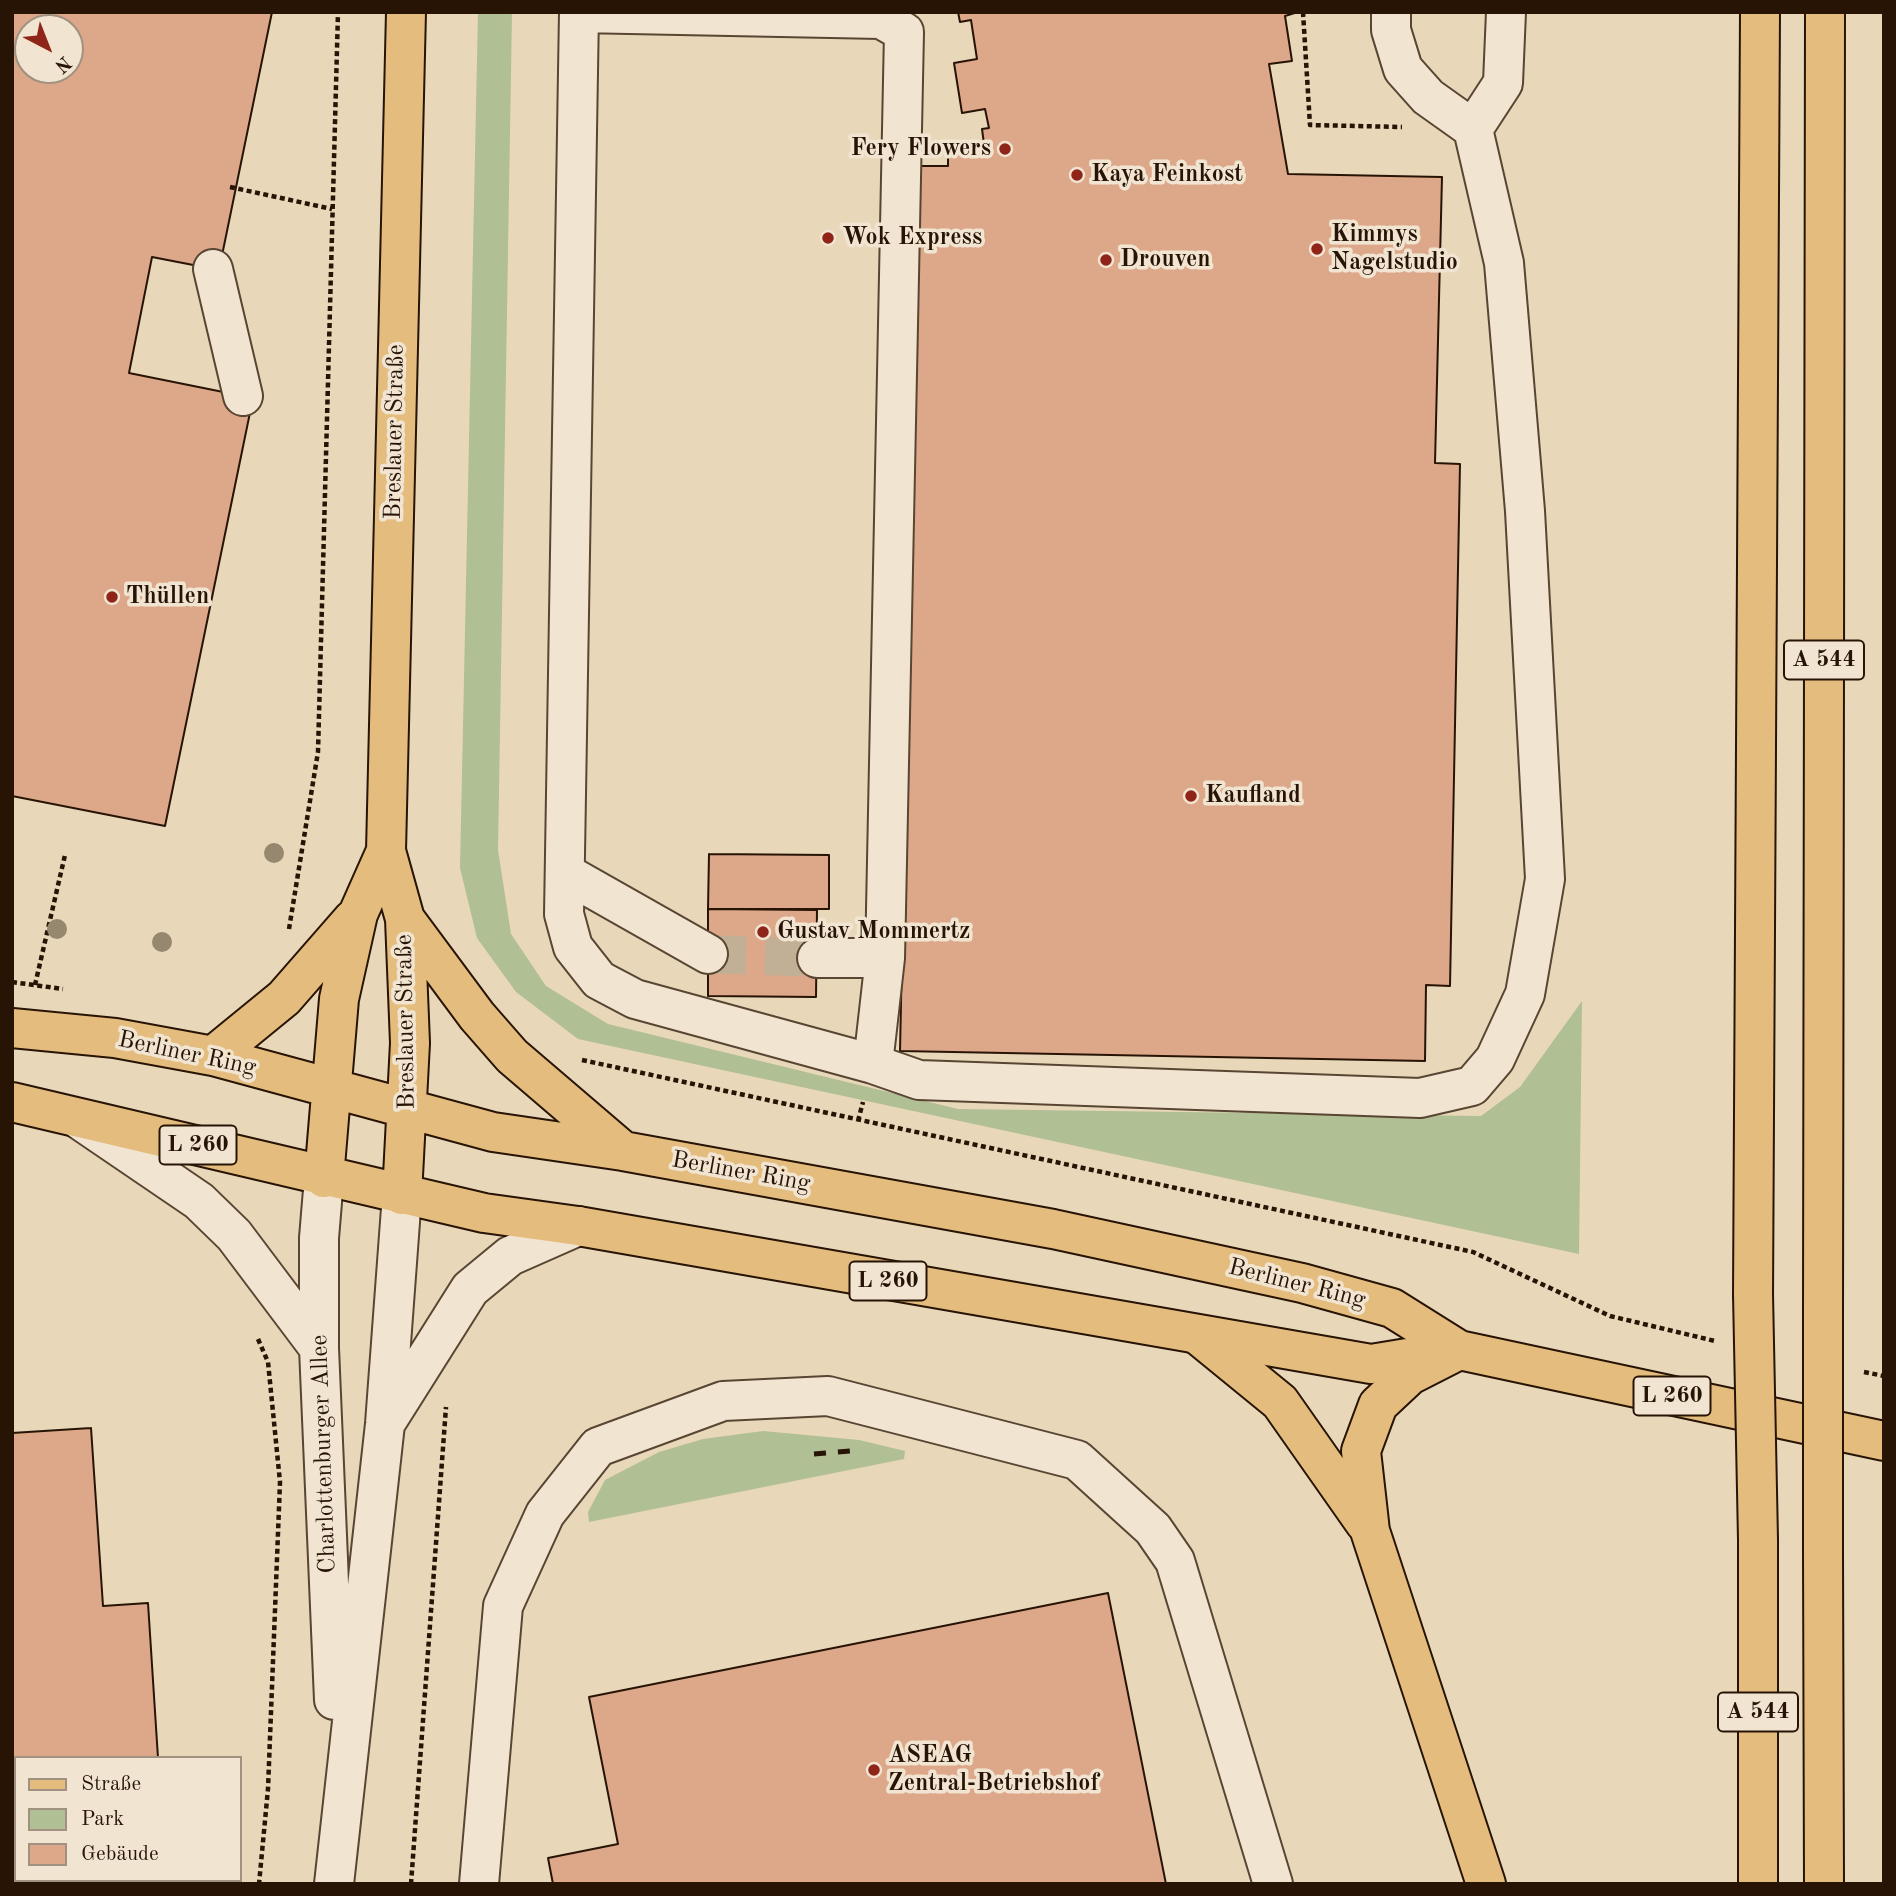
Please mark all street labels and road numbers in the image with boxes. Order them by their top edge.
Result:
street label: Breslauer Straße [379,344,411,520]
road number: A 544 [1784,640,1864,680]
street label: Breslauer Straße [390,934,422,1110]
street label: Berliner Ring [115,1025,259,1083]
road number: L 260 [160,1126,236,1164]
street label: Berliner Ring [669,1146,813,1198]
street label: Berliner Ring [1225,1253,1369,1315]
road number: L 260 [850,1262,926,1300]
street label: Charlottenburger Allee [305,1334,343,1574]
road number: L 260 [1634,1376,1710,1415]
road number: A 544 [1718,1693,1798,1732]

